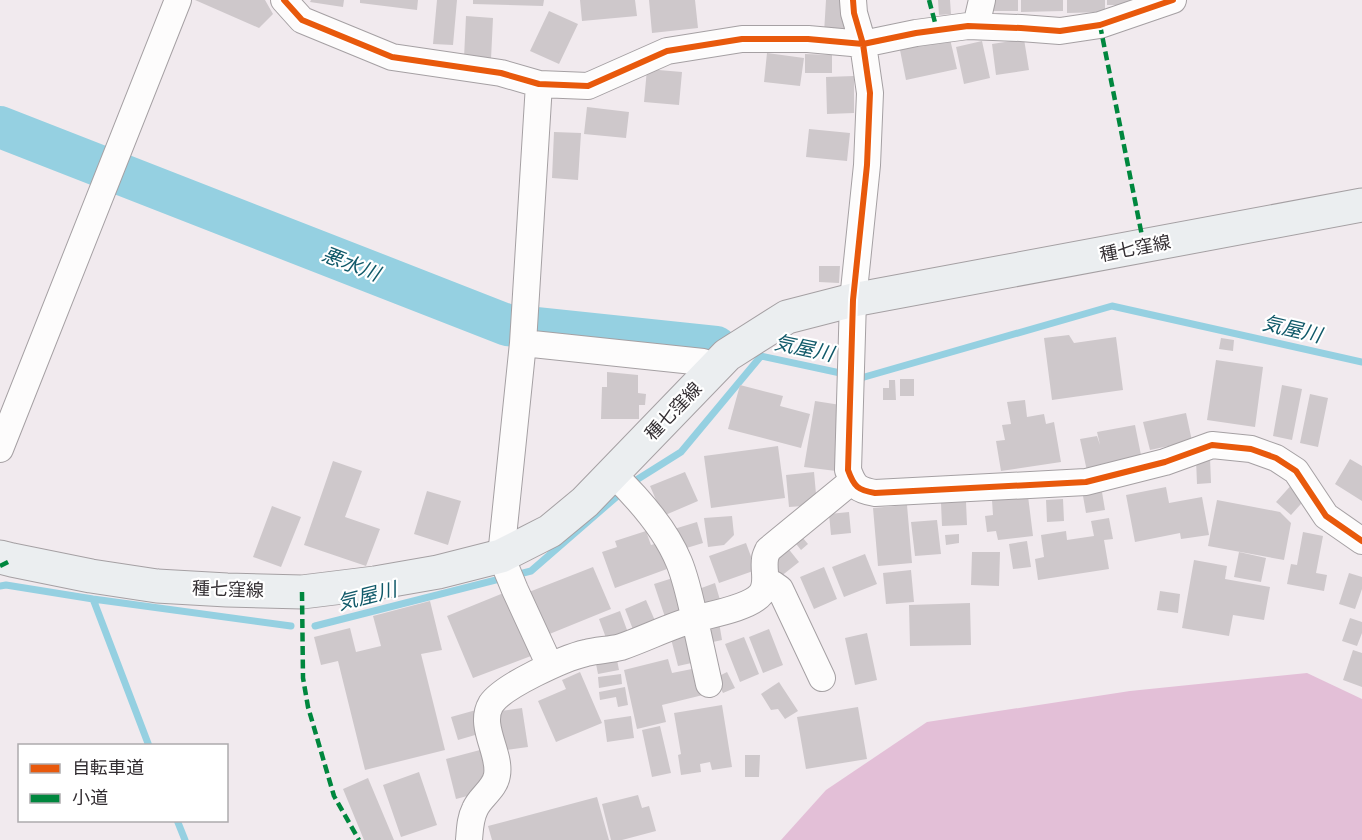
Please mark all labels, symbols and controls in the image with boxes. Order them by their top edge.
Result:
street label: 種七窪線 [1098,231,1172,265]
water label: 悪水川 [319,242,385,287]
water label: 気屋川 [1260,311,1326,348]
water label: 気屋川 [772,330,838,366]
street label: 種七窪線 [640,378,706,444]
street label: 種七窪線 [192,577,264,601]
water label: 気屋川 [335,577,401,615]
legend [18,744,228,822]
text: 自転車道 [72,757,144,778]
text: 小道 [72,787,108,808]

